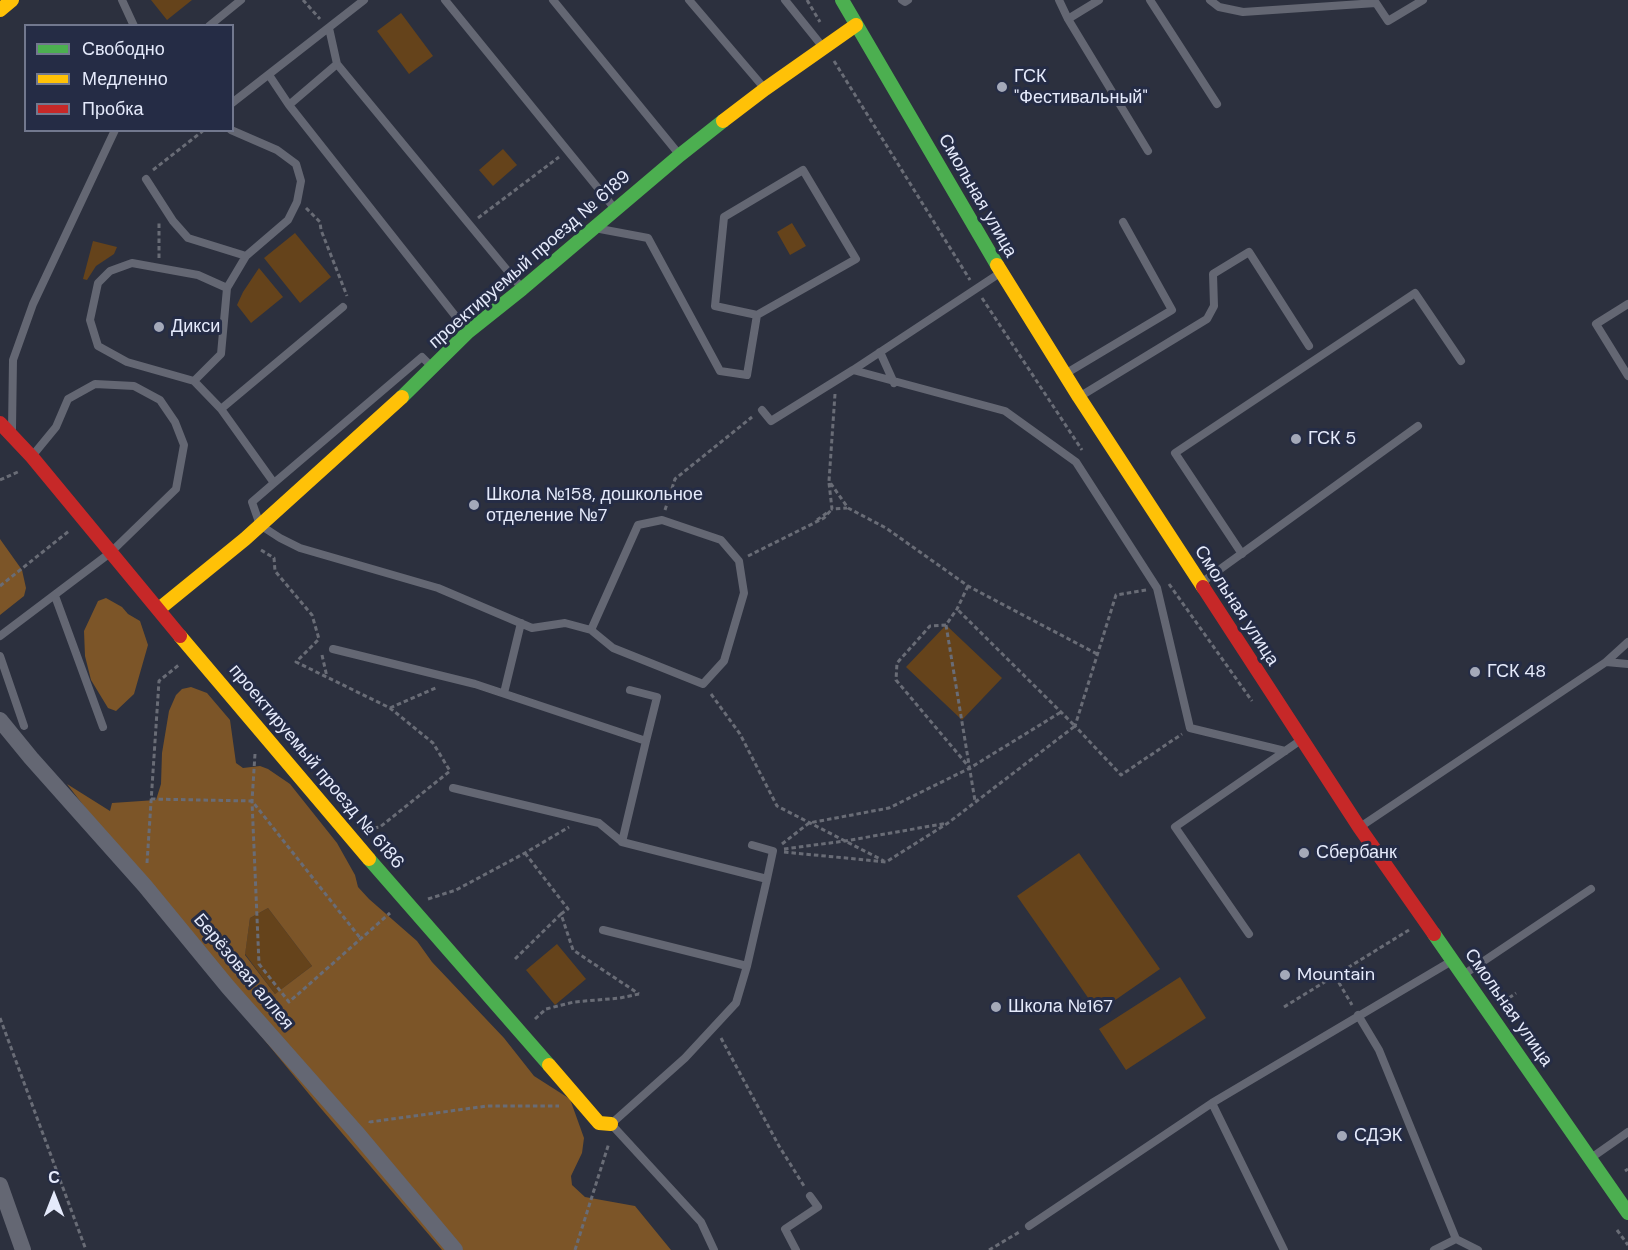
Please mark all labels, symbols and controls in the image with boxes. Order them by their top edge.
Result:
legend [24,24,234,132]
text: Свободно [82,37,165,61]
place label: ГСК "Фестивальный" [1014,66,1148,109]
text: Медленно [82,67,168,91]
marker: ГСК "Фестивальный" [995,80,1009,94]
text: Пробка [82,97,144,121]
street label: Смольная улица [933,130,1021,262]
street label: проектируемый проезд № 6189 [425,166,635,354]
place label: Дикси [171,316,220,338]
marker: Дикси [152,320,166,334]
place label: ГСК 5 [1308,428,1356,450]
marker: ГСК 5 [1289,432,1303,446]
place label: Школа №158, дошкольное отделение №7 [486,484,703,526]
marker: Школа №158, дошкольное отделение №7 [467,498,481,512]
street label: Смольная улица [1189,542,1283,670]
street label: проектируемый проезд № 6186 [224,660,408,874]
place label: ГСК 48 [1487,661,1546,683]
marker: ГСК 48 [1468,665,1482,679]
place label: Сбербанк [1316,842,1397,864]
marker: Сбербанк [1297,846,1311,860]
street label: Берёзовая аллея [188,910,298,1034]
street label: Смольная улица [1459,945,1557,1071]
place label: Mountain [1297,964,1375,986]
marker: Mountain [1278,968,1292,982]
place label: Школа №167 [1008,996,1113,1018]
marker: Школа №167 [989,1000,1003,1014]
place label: СДЭК [1354,1125,1402,1147]
marker: СДЭК [1335,1129,1349,1143]
north arrow [24,1166,84,1226]
text: С [48,1167,60,1188]

